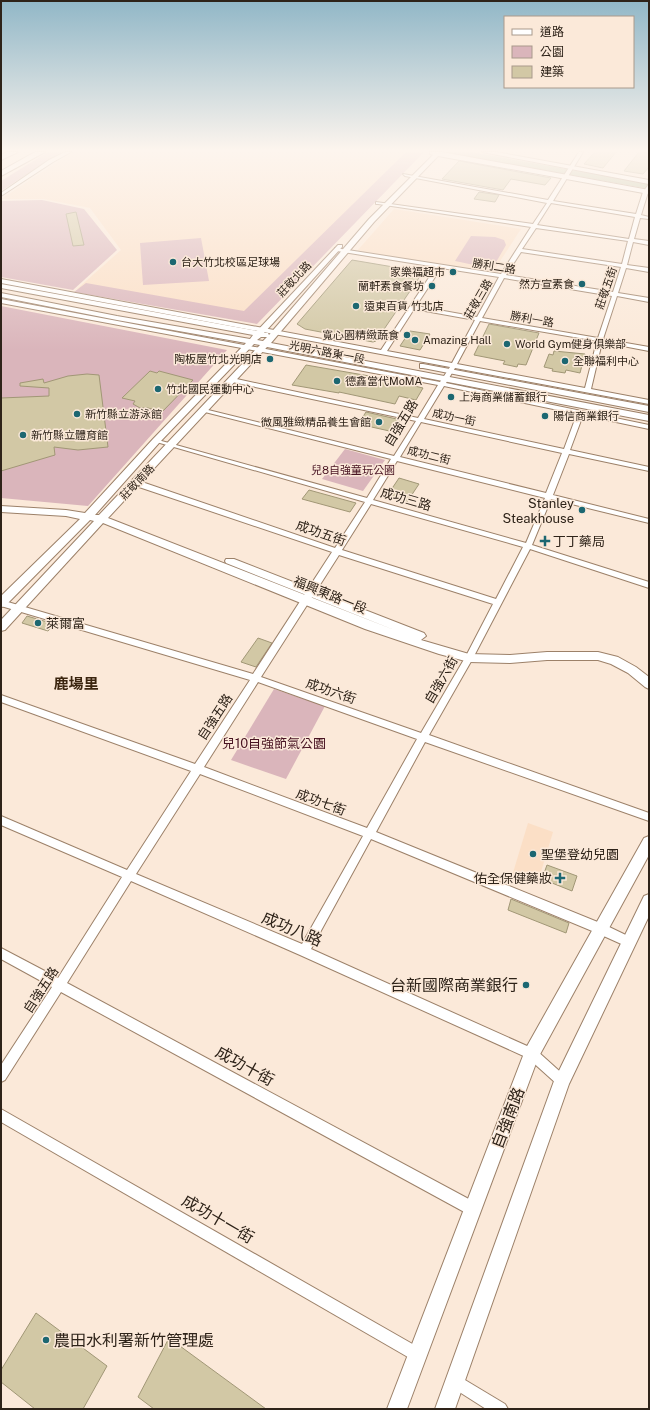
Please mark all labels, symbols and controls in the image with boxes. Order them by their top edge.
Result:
legend [504,16,634,88]
text: 道路 [540,25,564,39]
text: 公園 [540,45,564,59]
text: 建築 [540,65,564,79]
place label: 台大竹北校區足球場 [181,256,280,268]
marker: 台大竹北校區足球場 [168,257,178,267]
street label: 勝利二路 [471,257,517,275]
street label: 莊敬北路 [275,259,313,299]
street label: 莊敬五街 [593,265,619,311]
place label: 家樂福超市 [390,266,445,278]
marker: 家樂福超市 [448,267,458,277]
street label: 莊敬三路 [462,277,494,321]
place label: 然方宣素食 [519,278,574,290]
marker: 然方宣素食 [577,279,587,289]
place label: 蘭軒素食餐坊 [358,280,424,292]
marker: 蘭軒素食餐坊 [427,281,437,291]
place label: 遠東百貨 竹北店 [364,300,444,312]
marker: 遠東百貨 竹北店 [351,301,361,311]
street label: 勝利一路 [509,309,555,329]
place label: 寬心園精緻蔬食 [322,329,399,341]
marker: 寬心園精緻蔬食 [402,330,412,340]
place label: Amazing Hall [423,334,491,346]
marker: Amazing Hall [410,335,420,345]
place label: World Gym健身俱樂部 [515,338,626,350]
street label: 光明六路東一段 [288,339,366,365]
marker: World Gym健身俱樂部 [502,339,512,349]
place label: 陶板屋竹北光明店 [174,353,262,365]
marker: 陶板屋竹北光明店 [265,354,275,364]
place label: 全聯福利中心 [573,355,639,367]
marker: 全聯福利中心 [560,356,570,366]
place label: 德鑫當代MoMA [345,375,423,387]
marker: 德鑫當代MoMA [332,376,342,386]
place label: 竹北國民運動中心 [166,383,254,395]
marker: 竹北國民運動中心 [153,384,163,394]
place label: 上海商業儲蓄銀行 [459,391,547,403]
marker: 上海商業儲蓄銀行 [446,392,456,402]
street label: 自強五路 [381,397,421,449]
street label: 成功一街 [431,407,477,427]
place label: 新竹縣立游泳館 [85,408,162,420]
marker: 新竹縣立游泳館 [72,409,82,419]
place label: 陽信商業銀行 [553,410,619,422]
marker: 陽信商業銀行 [540,411,550,421]
place label: 微風雅緻精品養生會館 [261,416,371,428]
marker: 微風雅緻精品養生會館 [374,417,384,427]
place label: 新竹縣立體育館 [31,429,108,441]
marker: 新竹縣立體育館 [18,430,28,440]
street label: 成功二街 [406,444,452,466]
street label: 莊敬南路 [117,462,157,502]
park label: 兒8自強童玩公園 [311,464,395,476]
street label: 成功三路 [379,485,433,513]
place label: Stanley Steakhouse [503,496,574,526]
marker: Stanley Steakhouse [577,505,587,515]
street label: 成功五街 [294,517,348,549]
place label: 丁丁藥局 [553,534,605,549]
marker: 丁丁藥局 [540,536,550,546]
street label: 福興東路一段 [291,573,369,617]
place label: 萊爾富 [46,616,85,631]
marker: 萊爾富 [33,618,43,628]
street label: 自強六街 [422,654,460,706]
district label: 鹿場里 [53,675,99,692]
street label: 成功六街 [304,675,358,707]
street label: 自強五路 [195,691,235,743]
park label: 兒10自強節氣公園 [222,736,326,751]
street label: 成功七街 [294,786,348,818]
place label: 聖堡登幼兒園 [541,847,619,862]
marker: 聖堡登幼兒園 [528,849,538,859]
place label: 佑全保健藥妝 [474,871,552,886]
marker: 佑全保健藥妝 [555,873,565,883]
street label: 成功八路 [259,908,325,950]
street label: 自強五路 [21,964,61,1016]
place label: 台新國際商業銀行 [390,976,518,995]
marker: 台新國際商業銀行 [521,980,531,990]
street label: 成功十街 [212,1042,278,1090]
street label: 自強南路 [488,1085,528,1151]
street label: 成功十一街 [179,1191,257,1247]
place label: 農田水利署新竹管理處 [54,1331,214,1350]
marker: 農田水利署新竹管理處 [41,1335,51,1345]

